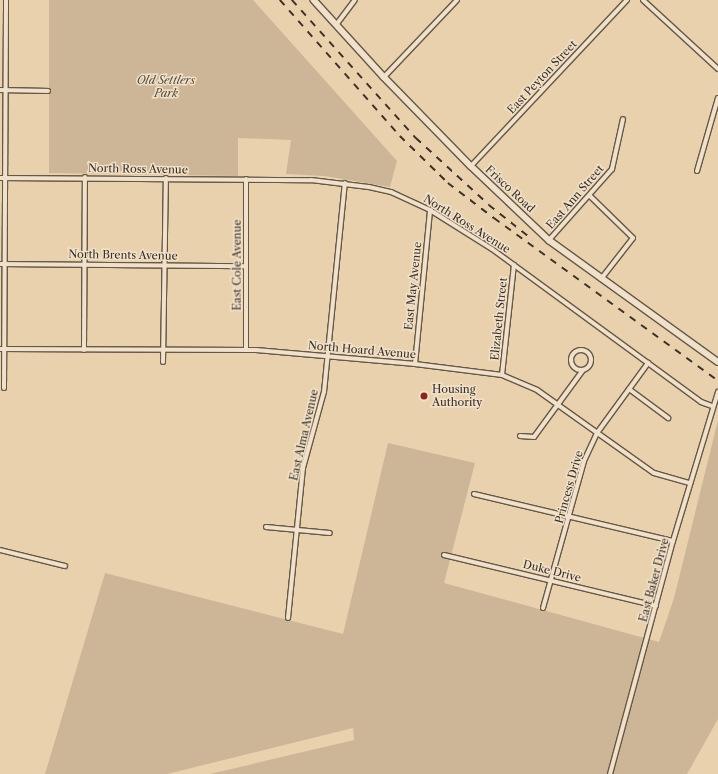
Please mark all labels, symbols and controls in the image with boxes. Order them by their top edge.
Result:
street label: East Peyton Street [505,38,579,116]
park label: Old Settlers Park [137,74,195,100]
street label: North Ross Avenue [88,162,188,176]
street label: East Ann Street [543,162,607,232]
street label: Frisco Road [483,163,537,215]
street label: North Ross Avenue [421,192,513,256]
street label: East Cole Avenue [230,219,244,311]
street label: East May Avenue [402,241,424,331]
street label: North Brents Avenue [68,247,178,263]
street label: Elizabeth Street [488,277,510,361]
street label: North Hoard Avenue [307,339,417,361]
place label: Housing Authority [432,383,482,409]
street label: East Alma Avenue [287,388,321,482]
marker: Housing Authority [419,391,429,401]
street label: Princess Drive [552,449,586,525]
street label: East Baker Drive [636,536,672,624]
street label: Duke Drive [522,557,582,585]

